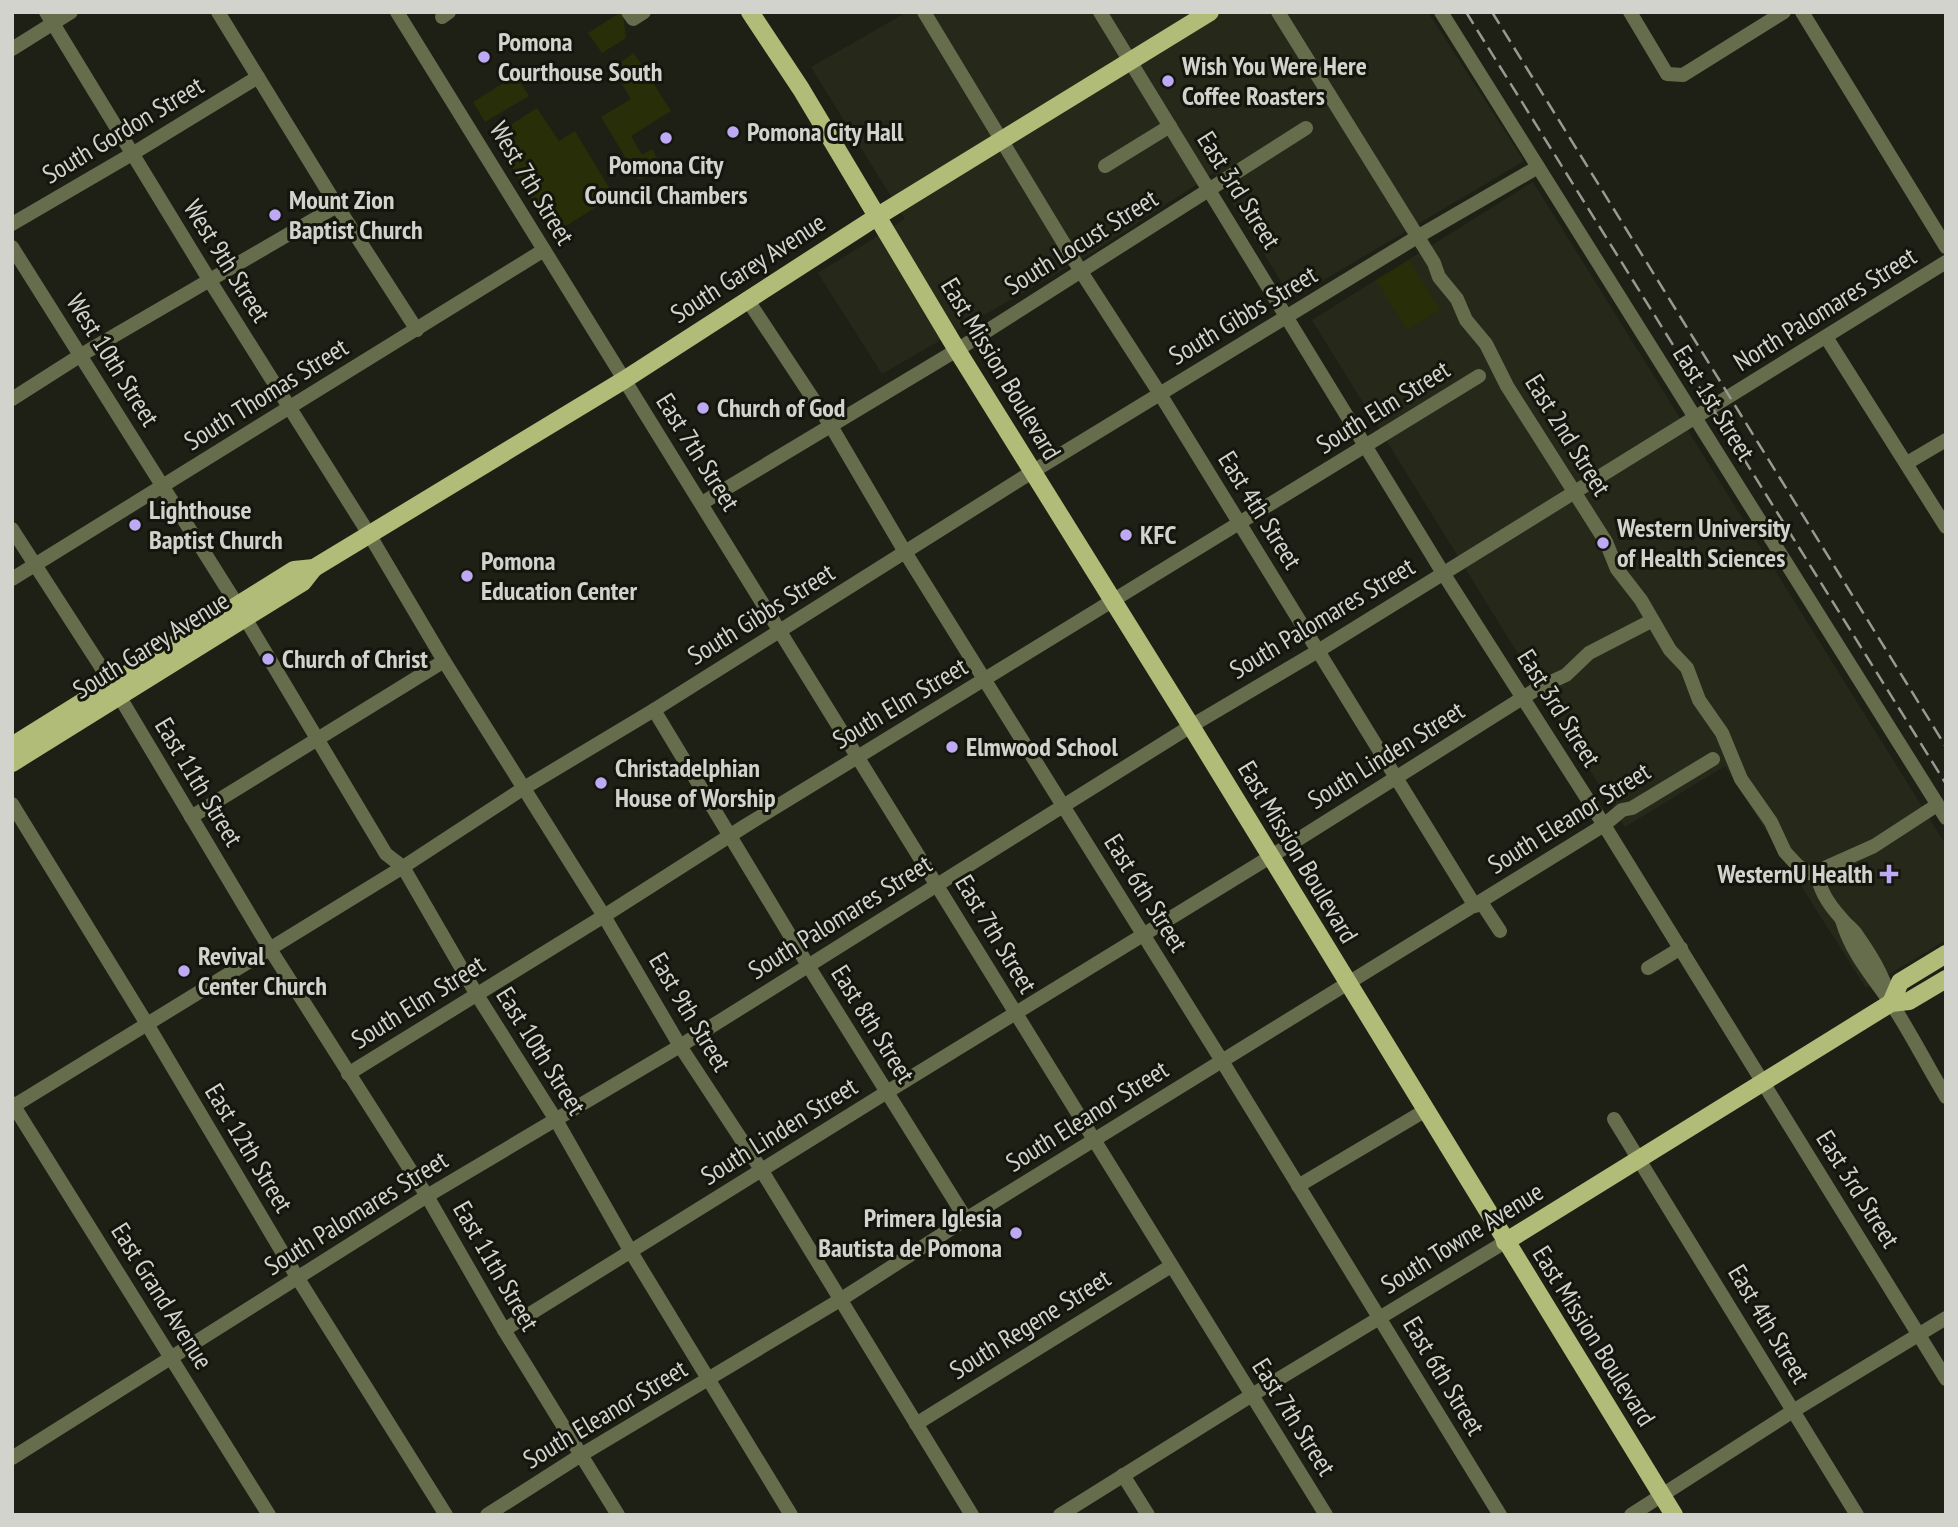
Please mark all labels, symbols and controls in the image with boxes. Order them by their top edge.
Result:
place label: Pomona Courthouse South [498,25,662,88]
marker: Pomona Courthouse South [476,49,492,65]
place label: Wish You Were Here Coffee Roasters [1181,49,1367,112]
street label: South Gordon Street [36,69,209,191]
marker: Wish You Were Here Coffee Roasters [1160,73,1176,89]
street label: West 7th Street [483,115,582,250]
place label: Pomona City Hall [747,115,904,148]
marker: Pomona City Hall [725,124,741,140]
street label: East 3rd Street [1190,125,1289,255]
marker: Pomona City Council Chambers [658,130,674,146]
place label: Pomona City Council Chambers [584,148,748,211]
street label: South Locust Street [998,181,1163,302]
place label: Mount Zion Baptist Church [289,183,423,246]
street label: West 9th Street [177,193,278,328]
street label: South Garey Avenue [664,205,831,330]
marker: Mount Zion Baptist Church [267,207,283,223]
street label: North Palomares Street [1727,239,1922,378]
street label: South Gibbs Street [1163,257,1323,372]
street label: East Mission Boulevard [934,272,1069,466]
street label: West 10th Street [60,287,167,432]
street label: South Thomas Street [178,330,354,457]
street label: East 1st Street [1666,339,1763,467]
street label: South Elm Street [1310,353,1456,461]
street label: East 2nd Street [1518,368,1619,501]
street label: East 7th Street [649,387,748,517]
place label: Church of God [717,391,845,424]
marker: Church of God [695,400,711,416]
street label: East 4th Street [1211,445,1310,575]
place label: Lighthouse Baptist Church [149,493,283,556]
place label: Western University of Health Sciences [1616,511,1791,574]
marker: Lighthouse Baptist Church [127,517,143,533]
place label: KFC [1140,518,1176,551]
marker: KFC [1118,527,1134,543]
marker: Western University of Health Sciences [1595,535,1611,551]
place label: Pomona Education Center [481,544,637,607]
street label: South Palomares Street [1223,549,1420,686]
street label: South Gibbs Street [681,555,840,672]
marker: Pomona Education Center [459,568,475,584]
street label: South Garey Avenue [67,583,235,706]
place label: Church of Christ [282,642,428,675]
street label: East 3rd Street [1510,643,1609,773]
street label: South Elm Street [826,649,973,756]
marker: Church of Christ [260,651,276,667]
street label: South Linden Street [1301,693,1470,816]
street label: East 11th Street [148,711,251,852]
place label: Elmwood School [966,730,1118,763]
marker: Elmwood School [944,739,960,755]
place label: Christadelphian House of Worship [615,751,776,814]
street label: East Mission Boulevard [1231,755,1366,949]
street label: South Eleanor Street [1481,755,1656,881]
marker: Christadelphian House of Worship [593,775,609,791]
street label: East 6th Street [1097,828,1196,958]
street label: South Palomares Street [742,847,937,986]
place label: WesternU Health [1716,857,1873,890]
marker: WesternU Health [1879,864,1899,884]
street label: East 7th Street [948,868,1045,999]
place label: Revival Center Church [198,939,327,1002]
street label: East 9th Street [642,946,739,1077]
street label: South Elm Street [345,948,491,1056]
street label: East 8th Street [824,959,923,1089]
marker: Revival Center Church [176,963,192,979]
street label: East 10th Street [489,981,594,1121]
street label: South Eleanor Street [999,1053,1174,1179]
street label: South Linden Street [694,1069,863,1192]
street label: East 12th Street [198,1077,301,1218]
street label: East 3rd Street [1809,1124,1908,1254]
street label: South Palomares Street [258,1143,453,1282]
street label: South Towne Avenue [1375,1175,1549,1301]
street label: East 11th Street [446,1195,547,1336]
place label: Primera Iglesia Bautista de Pomona [818,1201,1002,1264]
street label: East Grand Avenue [104,1216,221,1375]
marker: Primera Iglesia Bautista de Pomona [1008,1225,1024,1241]
street label: East Mission Boulevard [1526,1239,1663,1432]
street label: East 4th Street [1721,1258,1818,1389]
street label: South Regene Street [943,1261,1116,1386]
street label: East 6th Street [1396,1310,1493,1441]
street label: South Eleanor Street [517,1352,693,1475]
street label: East 7th Street [1245,1352,1344,1482]

